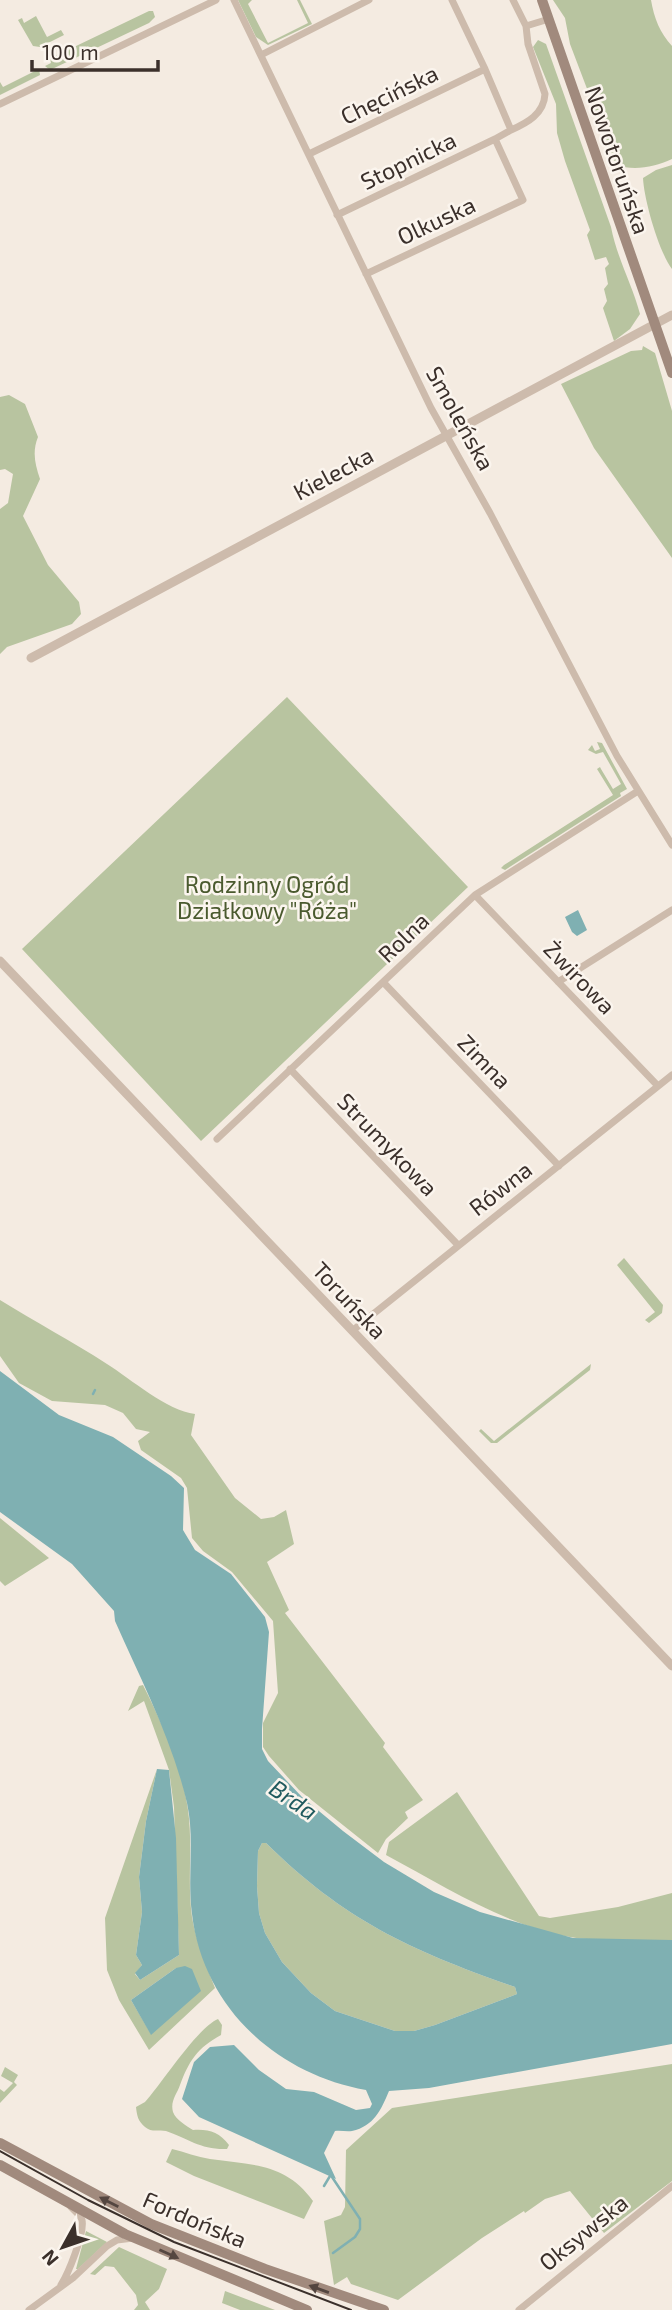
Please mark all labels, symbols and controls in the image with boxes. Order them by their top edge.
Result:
scale bar [32,28,158,72]
text: 100 m [42,39,99,64]
street label: Chęcińska [336,58,442,130]
street label: Nowotoruńska [580,82,656,238]
street label: Stopnicka [356,125,460,195]
street label: Olkuska [392,190,480,250]
street label: Smoleńska [421,361,501,475]
street label: Kielecka [288,440,378,506]
park label: Rodzinny Ogród Działkowy "Róża" [177,870,357,924]
street label: Rolna [372,906,434,968]
street label: Żwirowa [538,935,622,1019]
street label: Zimna [452,1028,518,1094]
street label: Strumykowa [332,1087,444,1201]
street label: Równa [463,1155,537,1221]
street label: Toruńska [307,1256,393,1344]
water label: Brda [264,1773,324,1825]
street label: Fordońska [139,2185,251,2253]
street label: Oksywska [533,2188,633,2276]
one-way arrow [99,2196,119,2207]
north arrow [28,2212,98,2282]
text: N [36,2246,63,2271]
one-way arrow [158,2249,179,2260]
one-way arrow [308,2283,329,2294]

